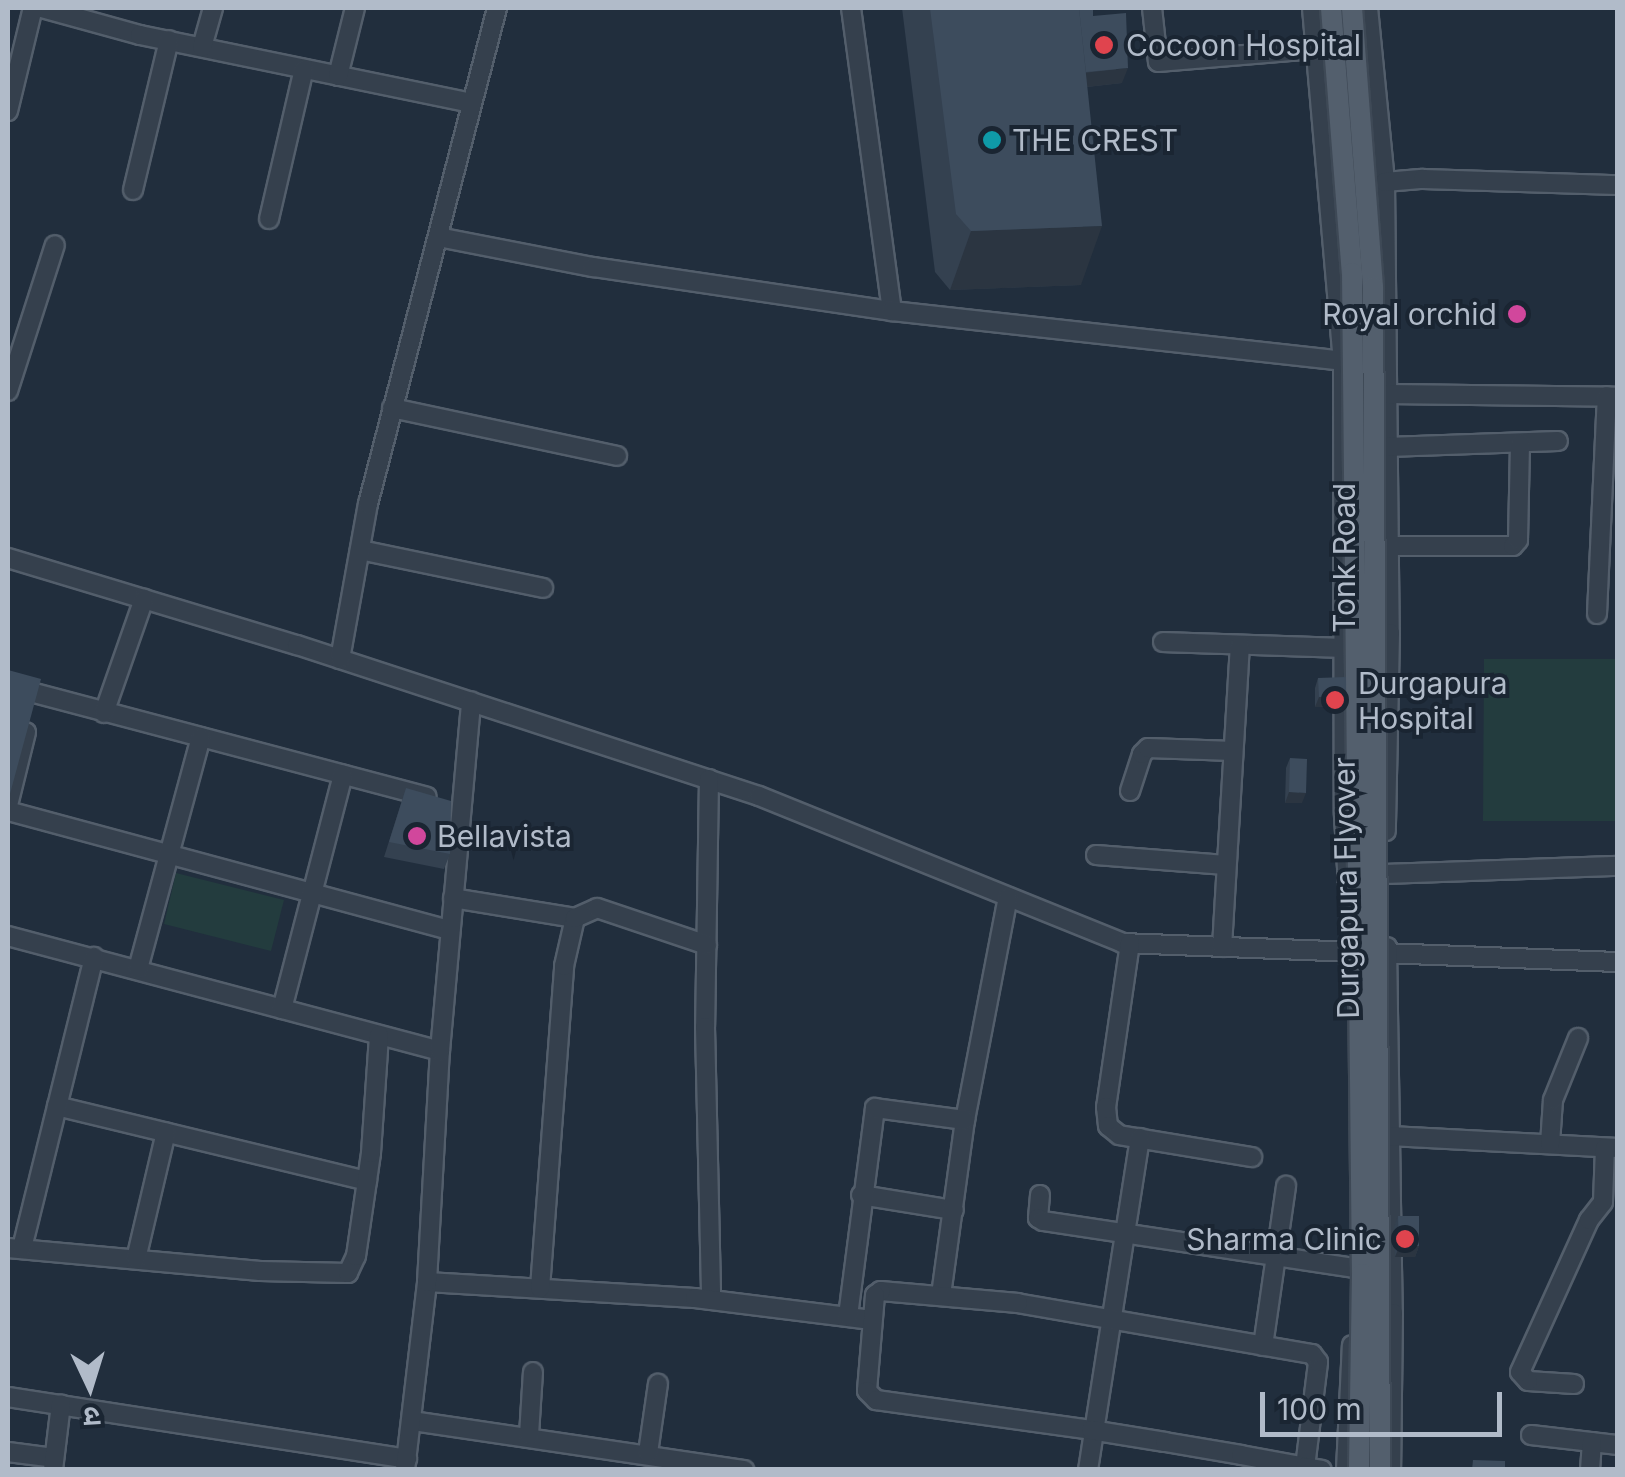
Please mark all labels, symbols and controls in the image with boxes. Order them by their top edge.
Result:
place label: Cocoon Hospital [1126,27,1361,63]
marker: Cocoon Hospital [1091,32,1117,58]
place label: THE CREST [1012,122,1178,158]
marker: THE CREST [981,129,1003,151]
place label: Royal orchid [1322,296,1497,332]
marker: Royal orchid [1506,303,1528,325]
street label: Tonk Road [1326,483,1362,633]
place label: Durgapura Hospital [1358,665,1508,736]
marker: Durgapura Hospital [1322,687,1348,713]
street label: Durgapura Flyover [1326,757,1366,1019]
place label: Bellavista [437,818,572,854]
marker: Bellavista [406,825,428,847]
place label: Sharma Clinic [1186,1221,1382,1257]
marker: Sharma Clinic [1392,1226,1418,1252]
north arrow [40,1337,140,1437]
scale bar [1265,1372,1508,1434]
text: 100 m [1277,1391,1362,1427]
text: उ [83,1399,101,1434]

